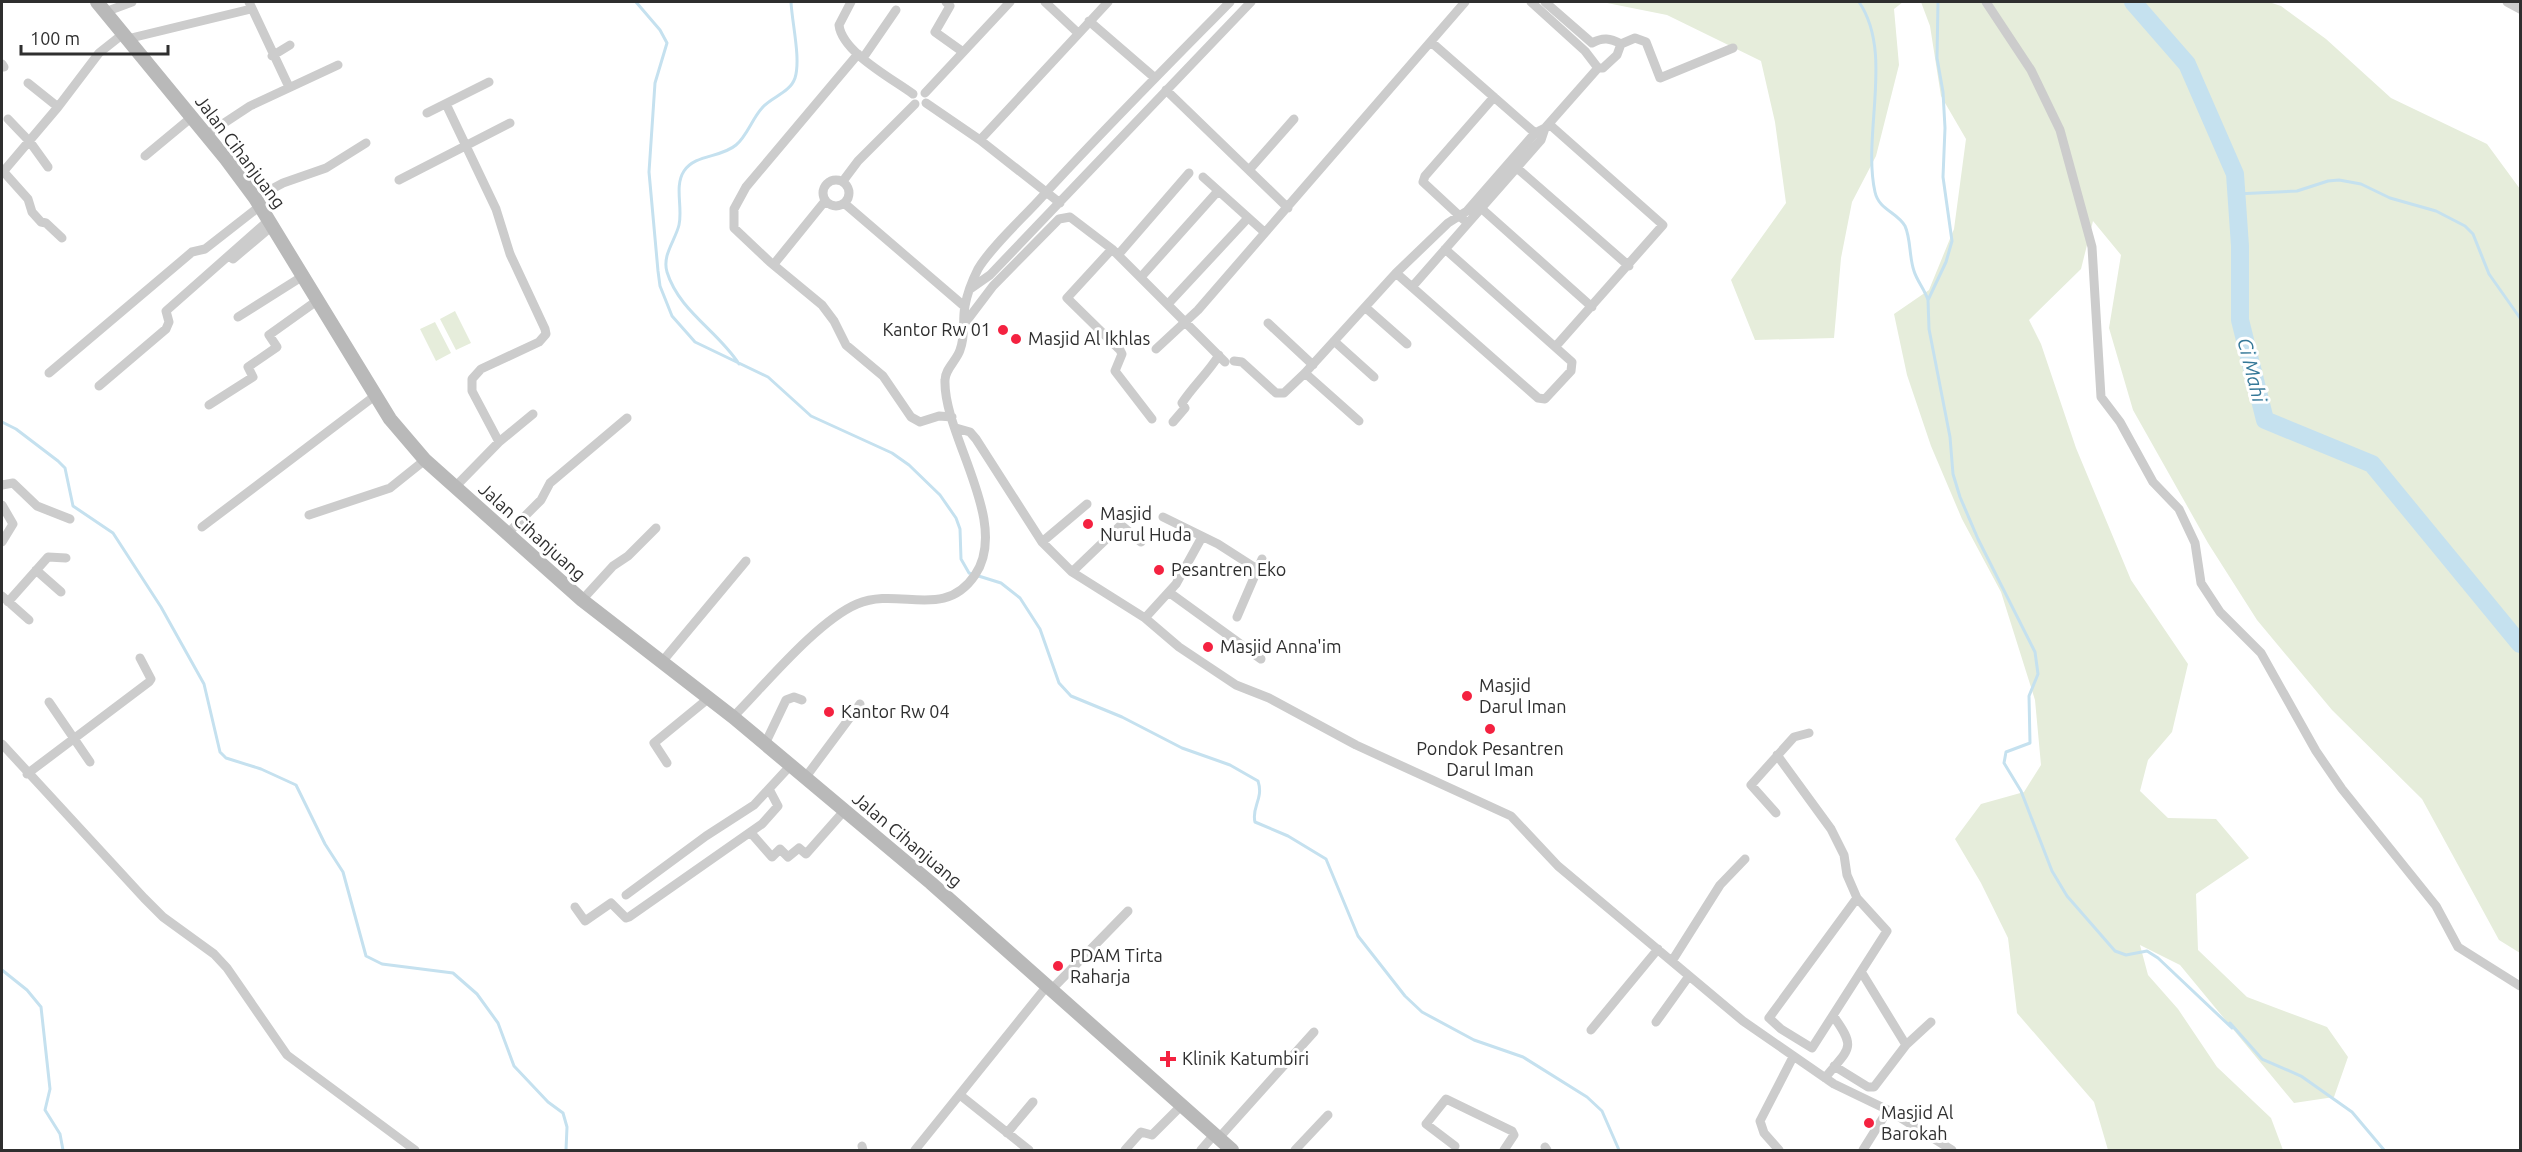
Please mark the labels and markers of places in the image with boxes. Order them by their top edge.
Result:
place label: Kantor Rw 01 [882,319,991,339]
marker: Kantor Rw 01 [996,323,1010,337]
place label: Masjid Al Ikhlas [1028,328,1151,348]
marker: Masjid Al Ikhlas [1009,332,1023,346]
place label: Masjid Nurul Huda [1100,503,1192,544]
marker: Masjid Nurul Huda [1081,517,1095,531]
place label: Pesantren Eko [1171,559,1286,579]
marker: Pesantren Eko [1152,563,1166,577]
place label: Masjid Anna'im [1220,636,1342,656]
marker: Masjid Anna'im [1201,640,1215,654]
place label: Masjid Darul Iman [1479,675,1567,716]
marker: Masjid Darul Iman [1460,689,1474,703]
place label: Kantor Rw 04 [841,701,950,721]
marker: Kantor Rw 04 [822,705,836,719]
marker: Pondok Pesantren Darul Iman [1483,722,1497,736]
place label: Pondok Pesantren Darul Iman [1416,738,1564,779]
place label: PDAM Tirta Raharja [1070,945,1163,986]
marker: PDAM Tirta Raharja [1051,959,1065,973]
place label: Klinik Katumbiri [1182,1048,1309,1068]
marker: Klinik Katumbiri [1159,1050,1177,1068]
place label: Masjid Al Barokah [1881,1102,1954,1143]
marker: Masjid Al Barokah [1862,1116,1876,1130]

